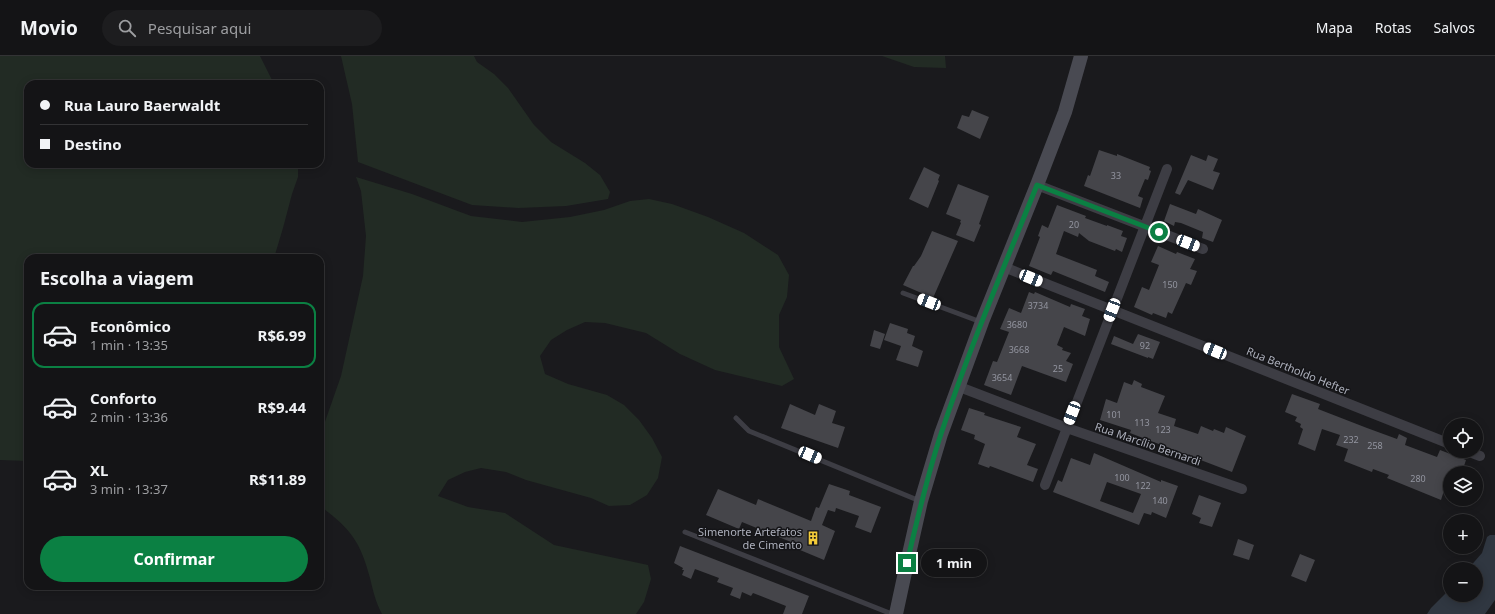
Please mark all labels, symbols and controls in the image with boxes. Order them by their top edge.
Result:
search box [102,10,382,46]
text: Movio [20,15,78,41]
icon: search [116,17,138,39]
text: Pesquisar aqui [148,18,251,38]
text: Mapa [1316,18,1353,37]
text: Rotas [1375,18,1412,37]
text: Salvos [1434,18,1475,37]
text: Rua Lauro Baerwaldt [64,95,220,115]
text: Destino [64,134,122,154]
house number: 33 [1111,169,1121,182]
house number: 20 [1069,218,1079,231]
route start [1150,223,1168,241]
car [1175,233,1201,253]
text: Escolha a viagem [40,266,194,290]
car [1018,268,1044,288]
house number: 150 [1162,278,1178,291]
car [916,292,942,312]
car [1102,297,1122,323]
house number: 3734 [1028,299,1048,312]
text: Econômico [90,316,171,336]
icon: car [42,317,78,353]
house number: 3680 [1007,318,1027,331]
text: R$6.99 [258,325,306,345]
text: 1 min · 13:35 [90,336,168,354]
house number: 92 [1140,339,1150,352]
car [1202,341,1228,361]
house number: 3668 [1009,343,1029,356]
street label: Rua Bertholdo Hefter [1244,343,1352,398]
house number: 25 [1053,362,1063,375]
house number: 3654 [992,371,1012,384]
text: Conforto [90,388,157,408]
icon: car [42,389,78,425]
text: R$9.44 [258,397,306,417]
car [1062,400,1082,426]
text: 2 min · 13:36 [90,408,168,426]
house number: 101 [1106,408,1122,421]
house number: 113 [1134,416,1150,429]
street label: Rua Marcílio Bernardi [1093,418,1203,469]
map controls [1443,418,1483,602]
button: locate [1443,418,1483,458]
house number: 123 [1155,423,1171,436]
house number: 232 [1343,433,1359,446]
house number: 258 [1367,439,1383,452]
car [797,445,823,465]
text: XL [90,460,108,480]
icon: car [42,461,78,497]
button: layers [1443,466,1483,506]
text: R$11.89 [249,469,306,489]
house number: 100 [1114,471,1130,484]
house number: 280 [1410,472,1426,485]
house number: 122 [1135,479,1151,492]
text: 3 min · 13:37 [90,480,168,498]
house number: 140 [1152,494,1168,507]
button: + [1443,514,1483,554]
place label: Simenorte Artefatos de Cimento [698,524,802,552]
building icon: Simenorte Artefatos de Cimento [805,530,821,546]
button: Confirmar [40,536,308,582]
callout: 1 min [921,549,987,577]
route end [898,554,916,572]
text: 1 min [936,554,972,572]
button: − [1443,562,1483,602]

